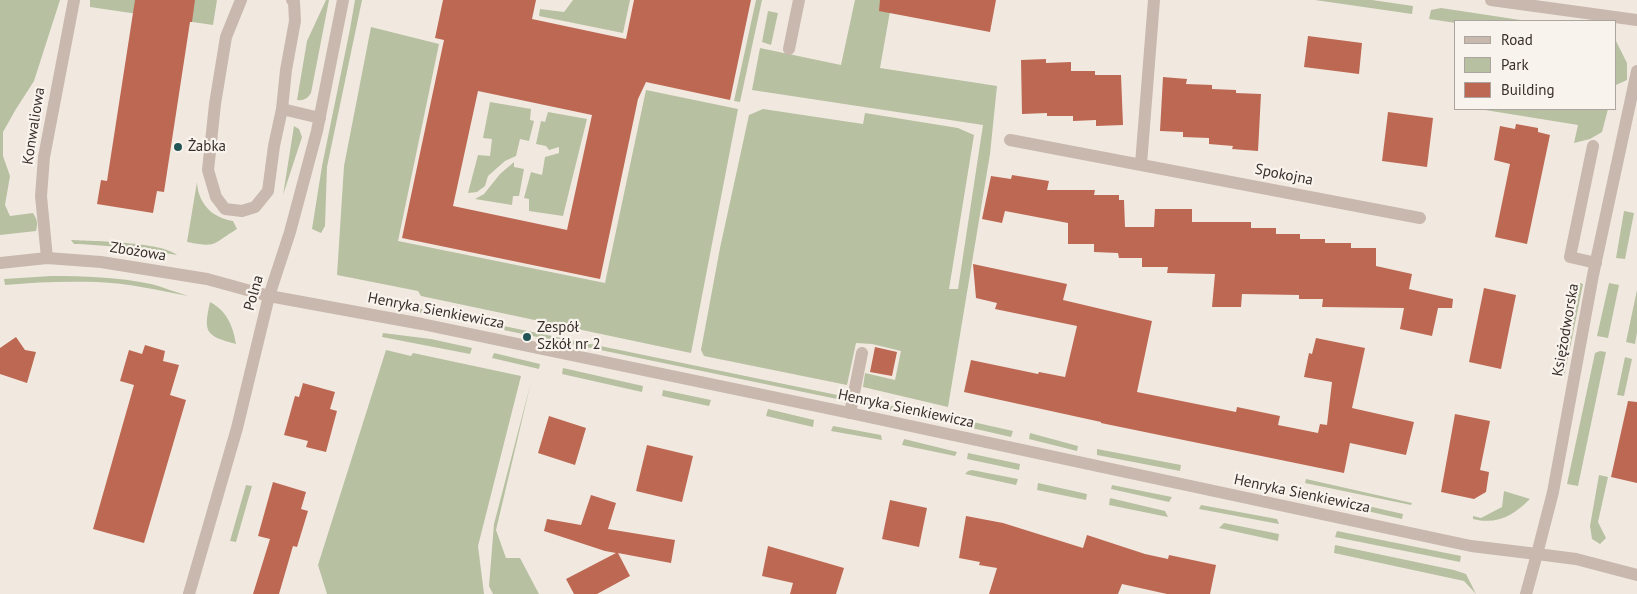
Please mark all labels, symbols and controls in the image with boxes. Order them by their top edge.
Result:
legend [1454,20,1617,110]
text: Road [1501,30,1533,49]
text: Park [1501,55,1529,74]
text: Building [1501,80,1555,99]
street label: Konwaliowa [19,86,49,166]
place label: Żabka [188,138,226,156]
marker: Żabka [172,141,184,153]
street label: Spokojna [1253,161,1315,189]
street label: Zbożowa [109,239,167,265]
street label: Polna [240,273,268,313]
street label: Księżodworska [1549,282,1583,378]
street label: Henryka Sienkiewicza [366,289,506,333]
place label: Zespół Szkół nr 2 [537,319,601,354]
marker: Zespół Szkół nr 2 [521,331,533,343]
street label: Henryka Sienkiewicza [836,386,976,432]
street label: Henryka Sienkiewicza [1232,471,1372,517]

